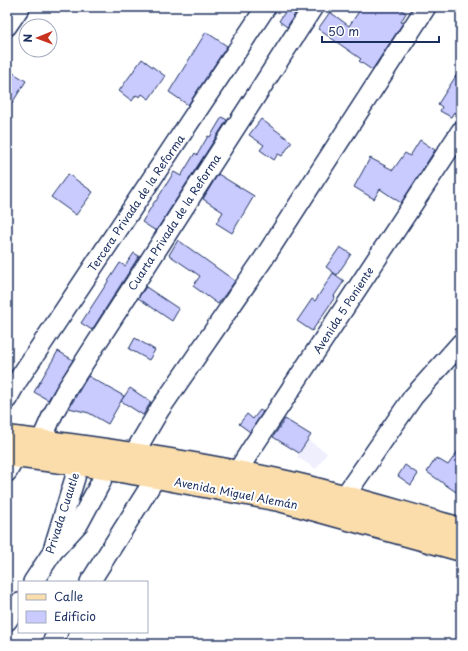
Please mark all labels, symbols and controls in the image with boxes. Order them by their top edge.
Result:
north arrow [18,18,58,58]
scale bar [322,18,439,44]
text: 50 m [328,22,359,40]
text: N [19,33,36,43]
street label: Tercera Privada de la Reforma [83,130,189,275]
street label: Cuarta Privada de la Reforma [123,150,225,294]
street label: Avenida 5 Poniente [309,263,378,357]
street label: Privada Cuautle [41,470,83,556]
street label: Avenida Miguel Alemán [173,473,299,513]
legend [18,581,148,633]
text: Calle [54,587,84,605]
text: Edificio [54,607,96,625]

